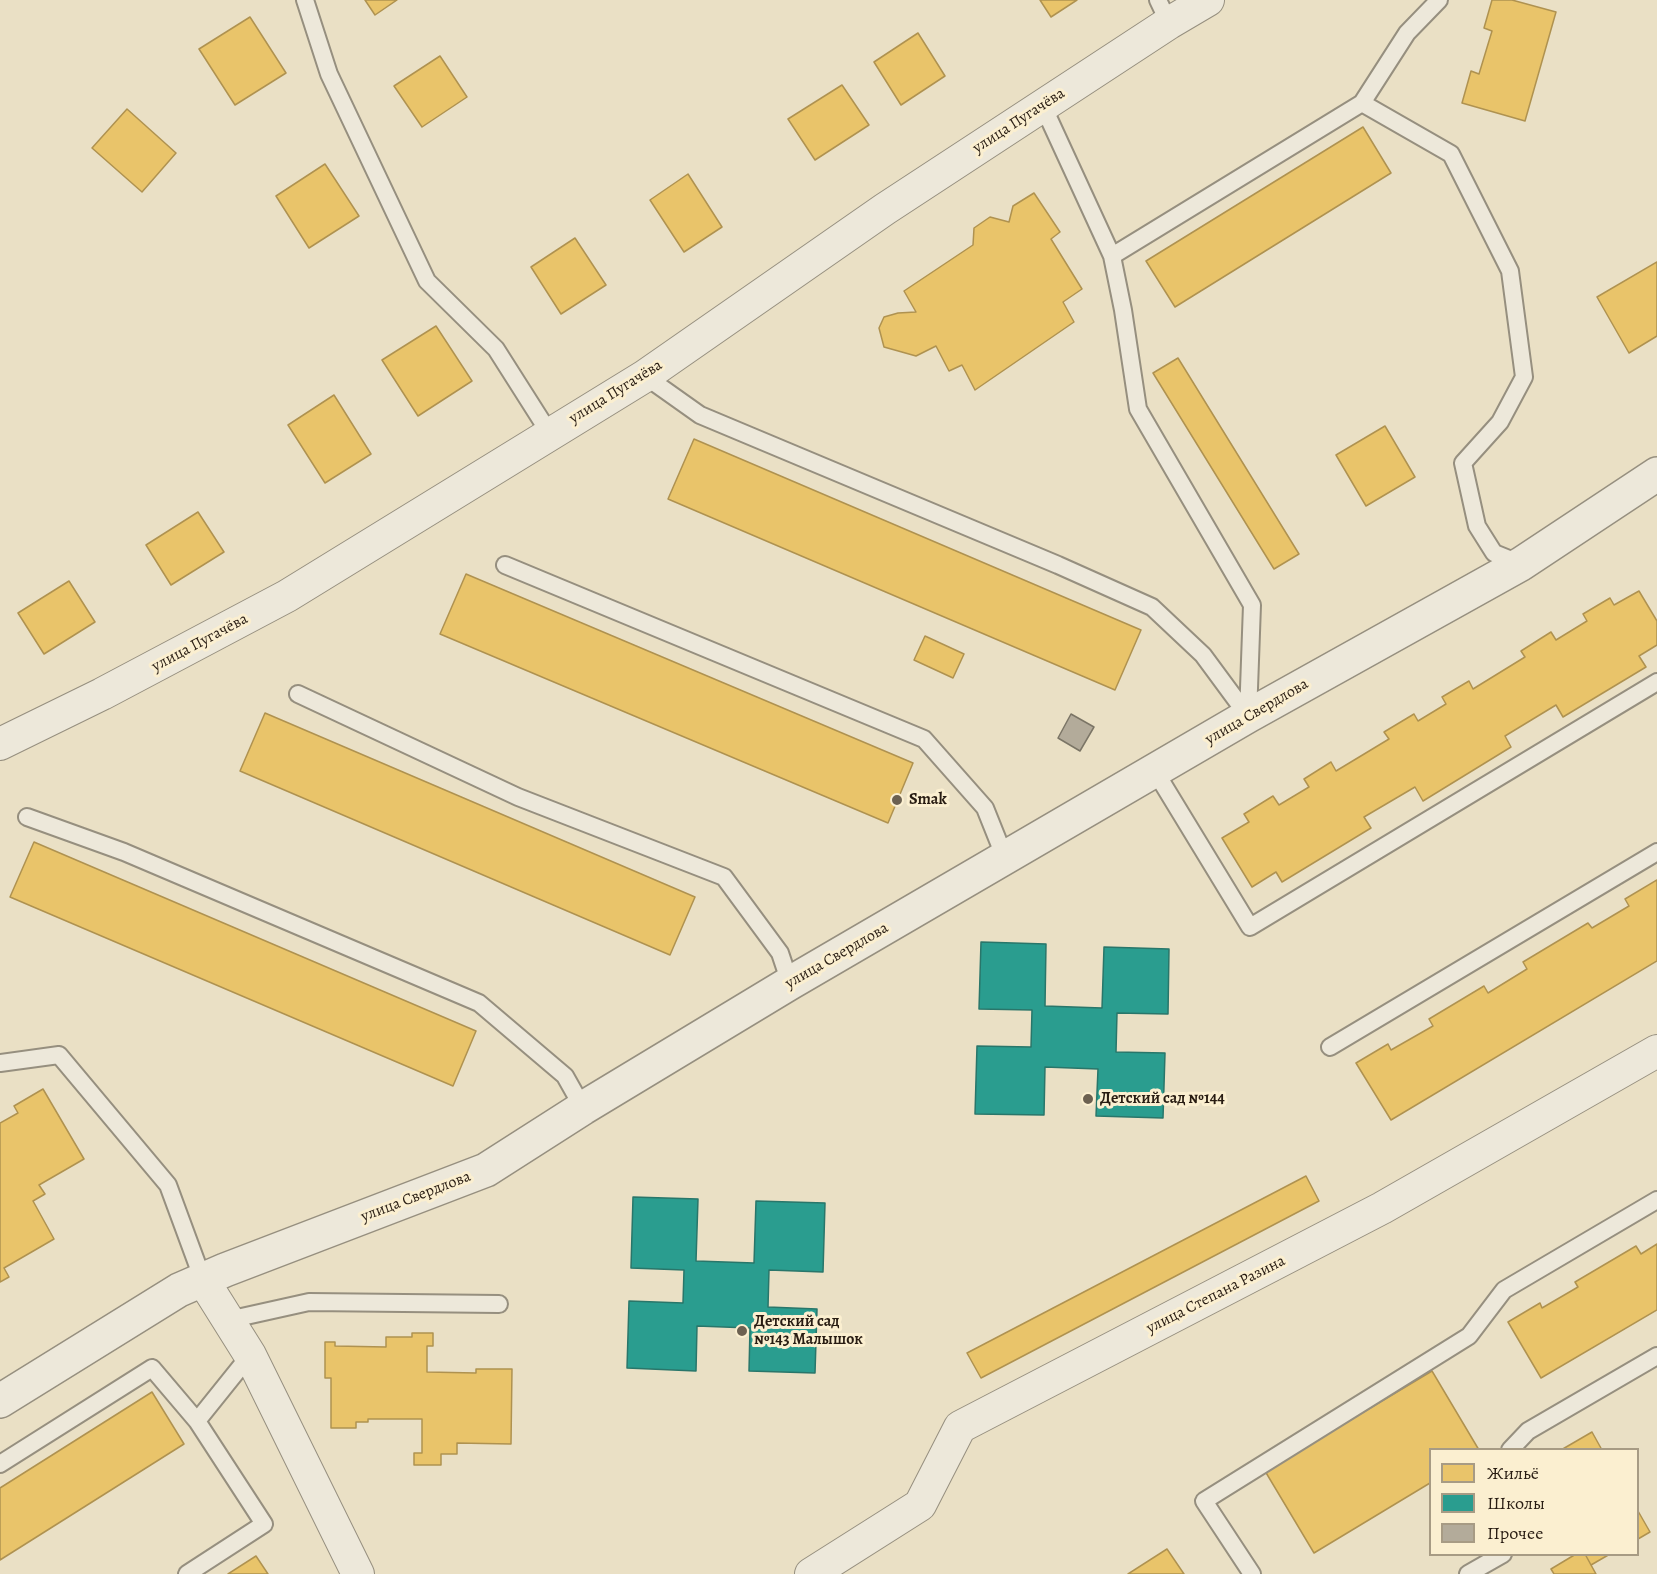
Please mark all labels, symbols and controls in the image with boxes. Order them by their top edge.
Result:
street label: улица Пугачёва [969,84,1069,158]
street label: улица Пугачёва [566,356,666,428]
street label: улица Пугачёва [149,610,251,676]
street label: улица Свердлова [1202,675,1312,749]
place label: Smak [909,790,947,810]
marker: Smak [890,793,904,807]
street label: улица Свердлова [782,919,892,993]
place label: Детский сад №144 [1100,1089,1225,1109]
marker: Детский сад №144 [1081,1092,1095,1106]
street label: улица Свердлова [358,1167,474,1227]
street label: улица Степана Разина [1143,1252,1289,1338]
place label: Детский сад №143 Малышок [754,1312,863,1350]
marker: Детский сад №143 Малышок [735,1324,749,1338]
legend [1429,1448,1639,1556]
text: Жильё [1487,1461,1539,1485]
text: Школы [1487,1491,1545,1515]
text: Прочее [1487,1521,1543,1545]

